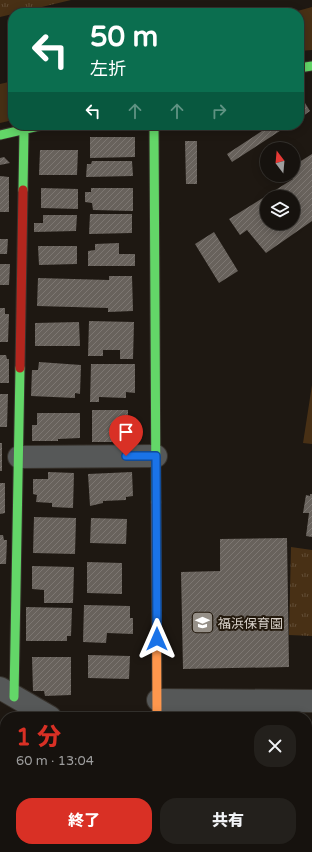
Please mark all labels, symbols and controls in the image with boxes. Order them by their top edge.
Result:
text: 50 m [90,20,158,54]
icon: left [24,24,76,76]
text: 左折 [90,58,126,80]
icon: left [82,100,104,122]
icon: ahead [124,100,146,122]
icon: ahead [166,100,188,122]
icon: right [208,100,230,122]
north arrow [260,142,300,182]
map controls [260,142,300,230]
button: layers [260,190,300,230]
pin [109,415,143,456]
icon: arrive [115,421,137,443]
school or university icon: 福浜保育園 [189,610,215,636]
place label: 福浜保育園 [218,616,283,632]
position arrow [136,618,178,660]
text: 1 分 [16,723,61,752]
button: close [254,725,296,767]
text: 60 m · 13:04 [16,753,94,769]
button: 終了 [16,798,152,844]
button: 共有 [160,798,296,844]

